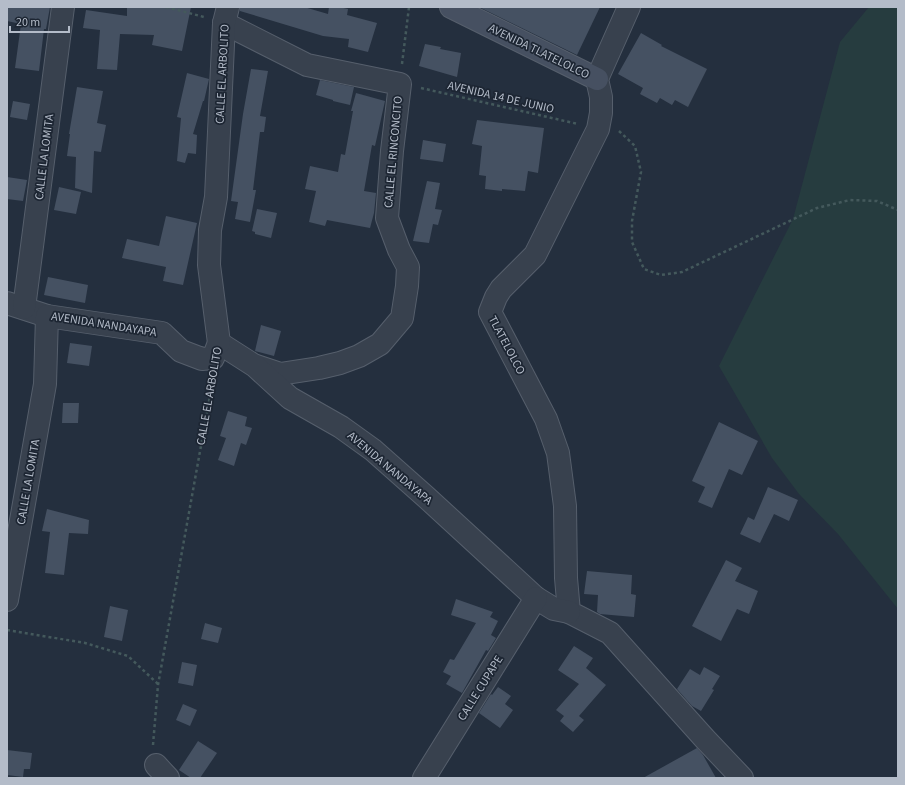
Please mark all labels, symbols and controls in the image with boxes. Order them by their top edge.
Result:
scale bar [10,8,69,34]
text: 20 m [16,14,40,31]
street label: AVENIDA TLATELOLCO [485,20,592,83]
street label: CALLE EL ARBOLITO [211,24,234,124]
street label: AVENIDA 14 DE JUNIO [446,77,556,118]
street label: CALLE EL RINCONCITO [380,95,407,209]
street label: CALLE LA LOMITA [31,113,58,201]
street label: AVENIDA NANDAYAPA [50,308,158,341]
street label: TLATELOLCO [484,313,529,378]
street label: CALLE EL ARBOLITO [192,345,227,447]
street label: AVENIDA NANDAYAPA [343,428,436,509]
street label: CALLE LA LOMITA [13,438,44,526]
street label: CALLE CUPAPE [454,652,507,724]

